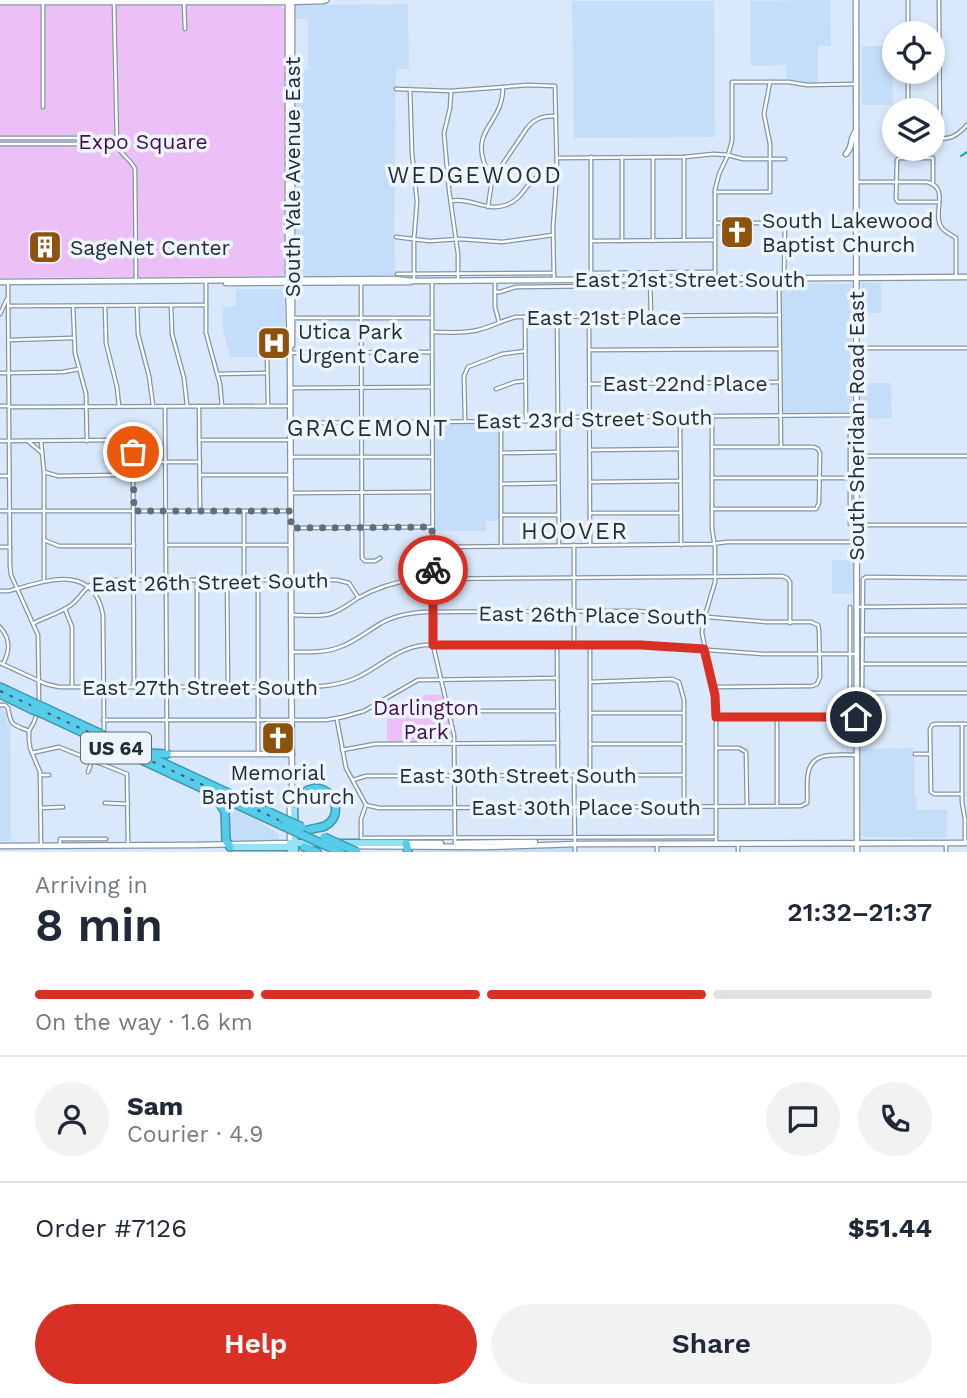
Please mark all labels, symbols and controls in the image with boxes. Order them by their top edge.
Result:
map controls [882,21,945,161]
button: locate [882,21,945,84]
street label: South Yale Avenue East [280,56,305,297]
button: layers [882,98,945,161]
park label: Expo Square [78,129,208,154]
district label: WEDGEWOOD [387,162,563,189]
place label: South Lakewood Baptist Church [762,208,933,257]
church icon: South Lakewood Baptist Church [718,213,756,251]
building icon: SageNet Center [26,228,64,266]
place label: SageNet Center [70,235,231,260]
street label: East 21st Street South [575,267,805,292]
street label: South Sheridan Road East [844,291,869,561]
street label: East 21st Place [527,305,681,330]
place label: Utica Park Urgent Care [298,319,420,368]
hospital icon: Utica Park Urgent Care [255,324,293,362]
street label: East 22nd Place [602,371,768,396]
street label: East 23rd Street South [476,404,712,434]
district label: GRACEMONT [287,415,449,442]
pin [103,422,163,482]
icon: bag [114,433,152,471]
district label: HOOVER [521,518,629,545]
courier [398,535,468,605]
icon: bike [414,551,452,589]
street label: East 26th Street South [91,567,329,597]
street label: East 26th Place South [478,601,708,629]
street label: East 27th Street South [82,675,318,700]
pin [826,687,886,747]
park label: Darlington Park [373,695,479,744]
icon: home [837,698,875,736]
church icon: Memorial Baptist Church [259,719,297,757]
road number: US 64 [81,733,151,764]
place label: Memorial Baptist Church [201,760,355,809]
street label: East 30th Street South [399,763,637,788]
street label: East 30th Place South [471,795,701,820]
text: Arriving in [35,872,148,899]
text: 21:32–21:37 [787,897,932,927]
text: 8 min [35,898,163,952]
text: On the way · 1.6 km [35,1009,253,1036]
button: person [35,1082,109,1156]
button: chat [766,1082,840,1156]
button: phone [858,1082,932,1156]
text: Sam [127,1091,183,1121]
text: Courier · 4.9 [127,1121,263,1148]
text: Order #7126 [35,1213,187,1243]
text: $51.44 [848,1213,932,1243]
button: Help [35,1304,477,1384]
button: Share [491,1304,932,1384]

